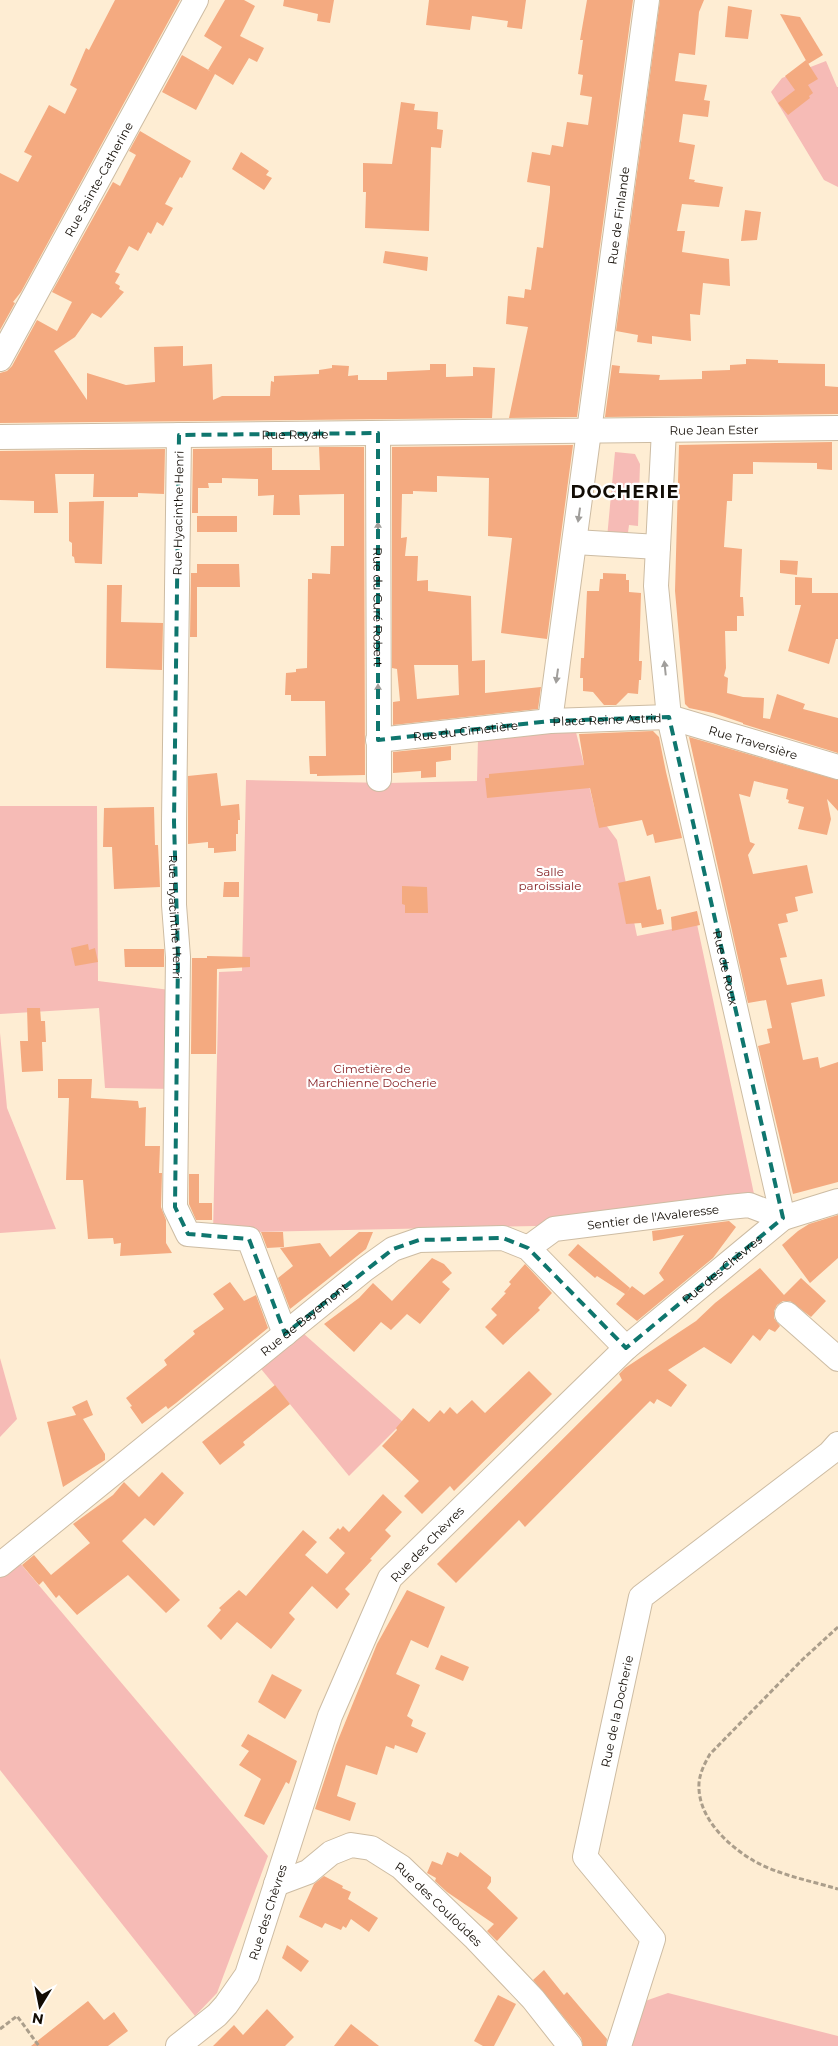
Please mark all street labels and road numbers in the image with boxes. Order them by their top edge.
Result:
street label: Rue Sainte-Catherine [61,119,136,239]
street label: Rue de Finlande [604,166,632,265]
street label: Rue Jean Ester [669,421,759,437]
street label: Rue Royale [261,426,329,442]
street label: Rue Hyacinthe Henri [169,451,187,575]
street label: Rue du Curé Robert [371,547,386,667]
street label: Place Reine Astrid [552,710,662,728]
street label: Rue du Cimetière [412,717,519,744]
street label: Rue Traversière [707,722,799,762]
street label: Rue Hyacinthe Henri [167,855,186,979]
street label: Rue de Roux [710,929,742,1007]
street label: Sentier de l'Avaleresse [586,1201,720,1232]
street label: Rue des Chèvres [678,1231,765,1306]
street label: Rue de Bayemont [257,1279,351,1359]
street label: Rue des Chèvres [387,1503,467,1585]
street label: Rue de la Docherie [597,1654,636,1768]
street label: Rue des Couloûdes [393,1858,486,1949]
street label: Rue des Chèvres [245,1862,290,1962]

